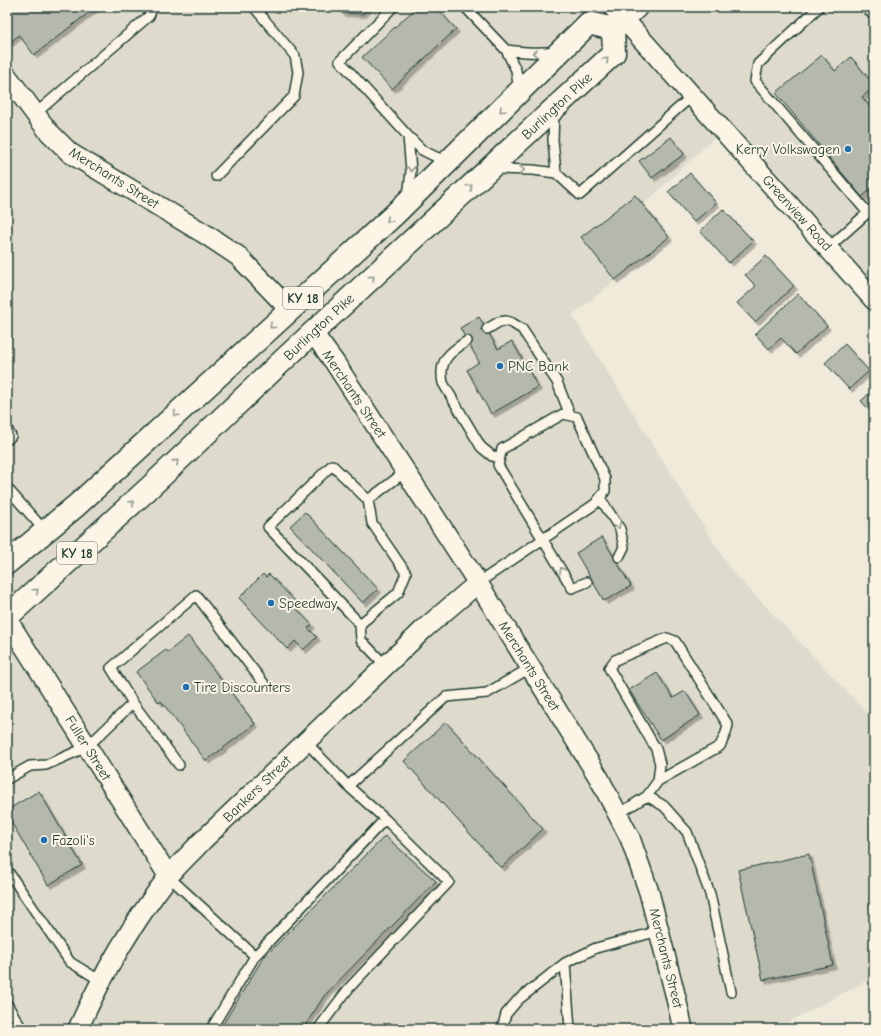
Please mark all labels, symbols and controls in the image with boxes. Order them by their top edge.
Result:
one-way arrow [532,49,538,57]
one-way arrow [601,58,609,65]
street label: Burlington Pike [518,69,596,143]
one-way arrow [499,105,507,112]
place label: Kerry Volkswagen [736,141,840,158]
street label: Merchants Street [66,144,163,213]
marker: Kerry Volkswagen [843,144,853,154]
one-way arrow [406,166,415,172]
one-way arrow [519,166,525,174]
street label: Greenview Road [758,171,836,255]
one-way arrow [465,184,473,192]
one-way arrow [386,215,394,223]
one-way arrow [367,275,375,283]
road number: KY 18 [283,287,323,309]
street label: Burlington Pike [280,290,358,364]
one-way arrow [269,321,277,329]
street label: Merchants Street [318,347,390,442]
place label: PNC Bank [508,358,569,375]
marker: PNC Bank [495,361,505,371]
one-way arrow [174,409,181,416]
one-way arrow [171,459,179,467]
one-way arrow [128,501,135,508]
one-way arrow [613,522,620,529]
road number: KY 18 [57,542,97,564]
one-way arrow [559,567,566,574]
one-way arrow [31,588,39,595]
place label: Speedway [279,595,338,612]
marker: Speedway [266,598,276,608]
street label: Merchants Street [495,618,564,715]
place label: Tire Discounters [194,679,290,696]
marker: Tire Discounters [181,682,191,692]
street label: Fuller Street [61,712,115,785]
street label: Bankers Street [219,752,295,826]
place label: Fazoli's [52,832,95,849]
marker: Fazoli's [39,835,49,845]
street label: Merchants Street [645,906,687,1011]

